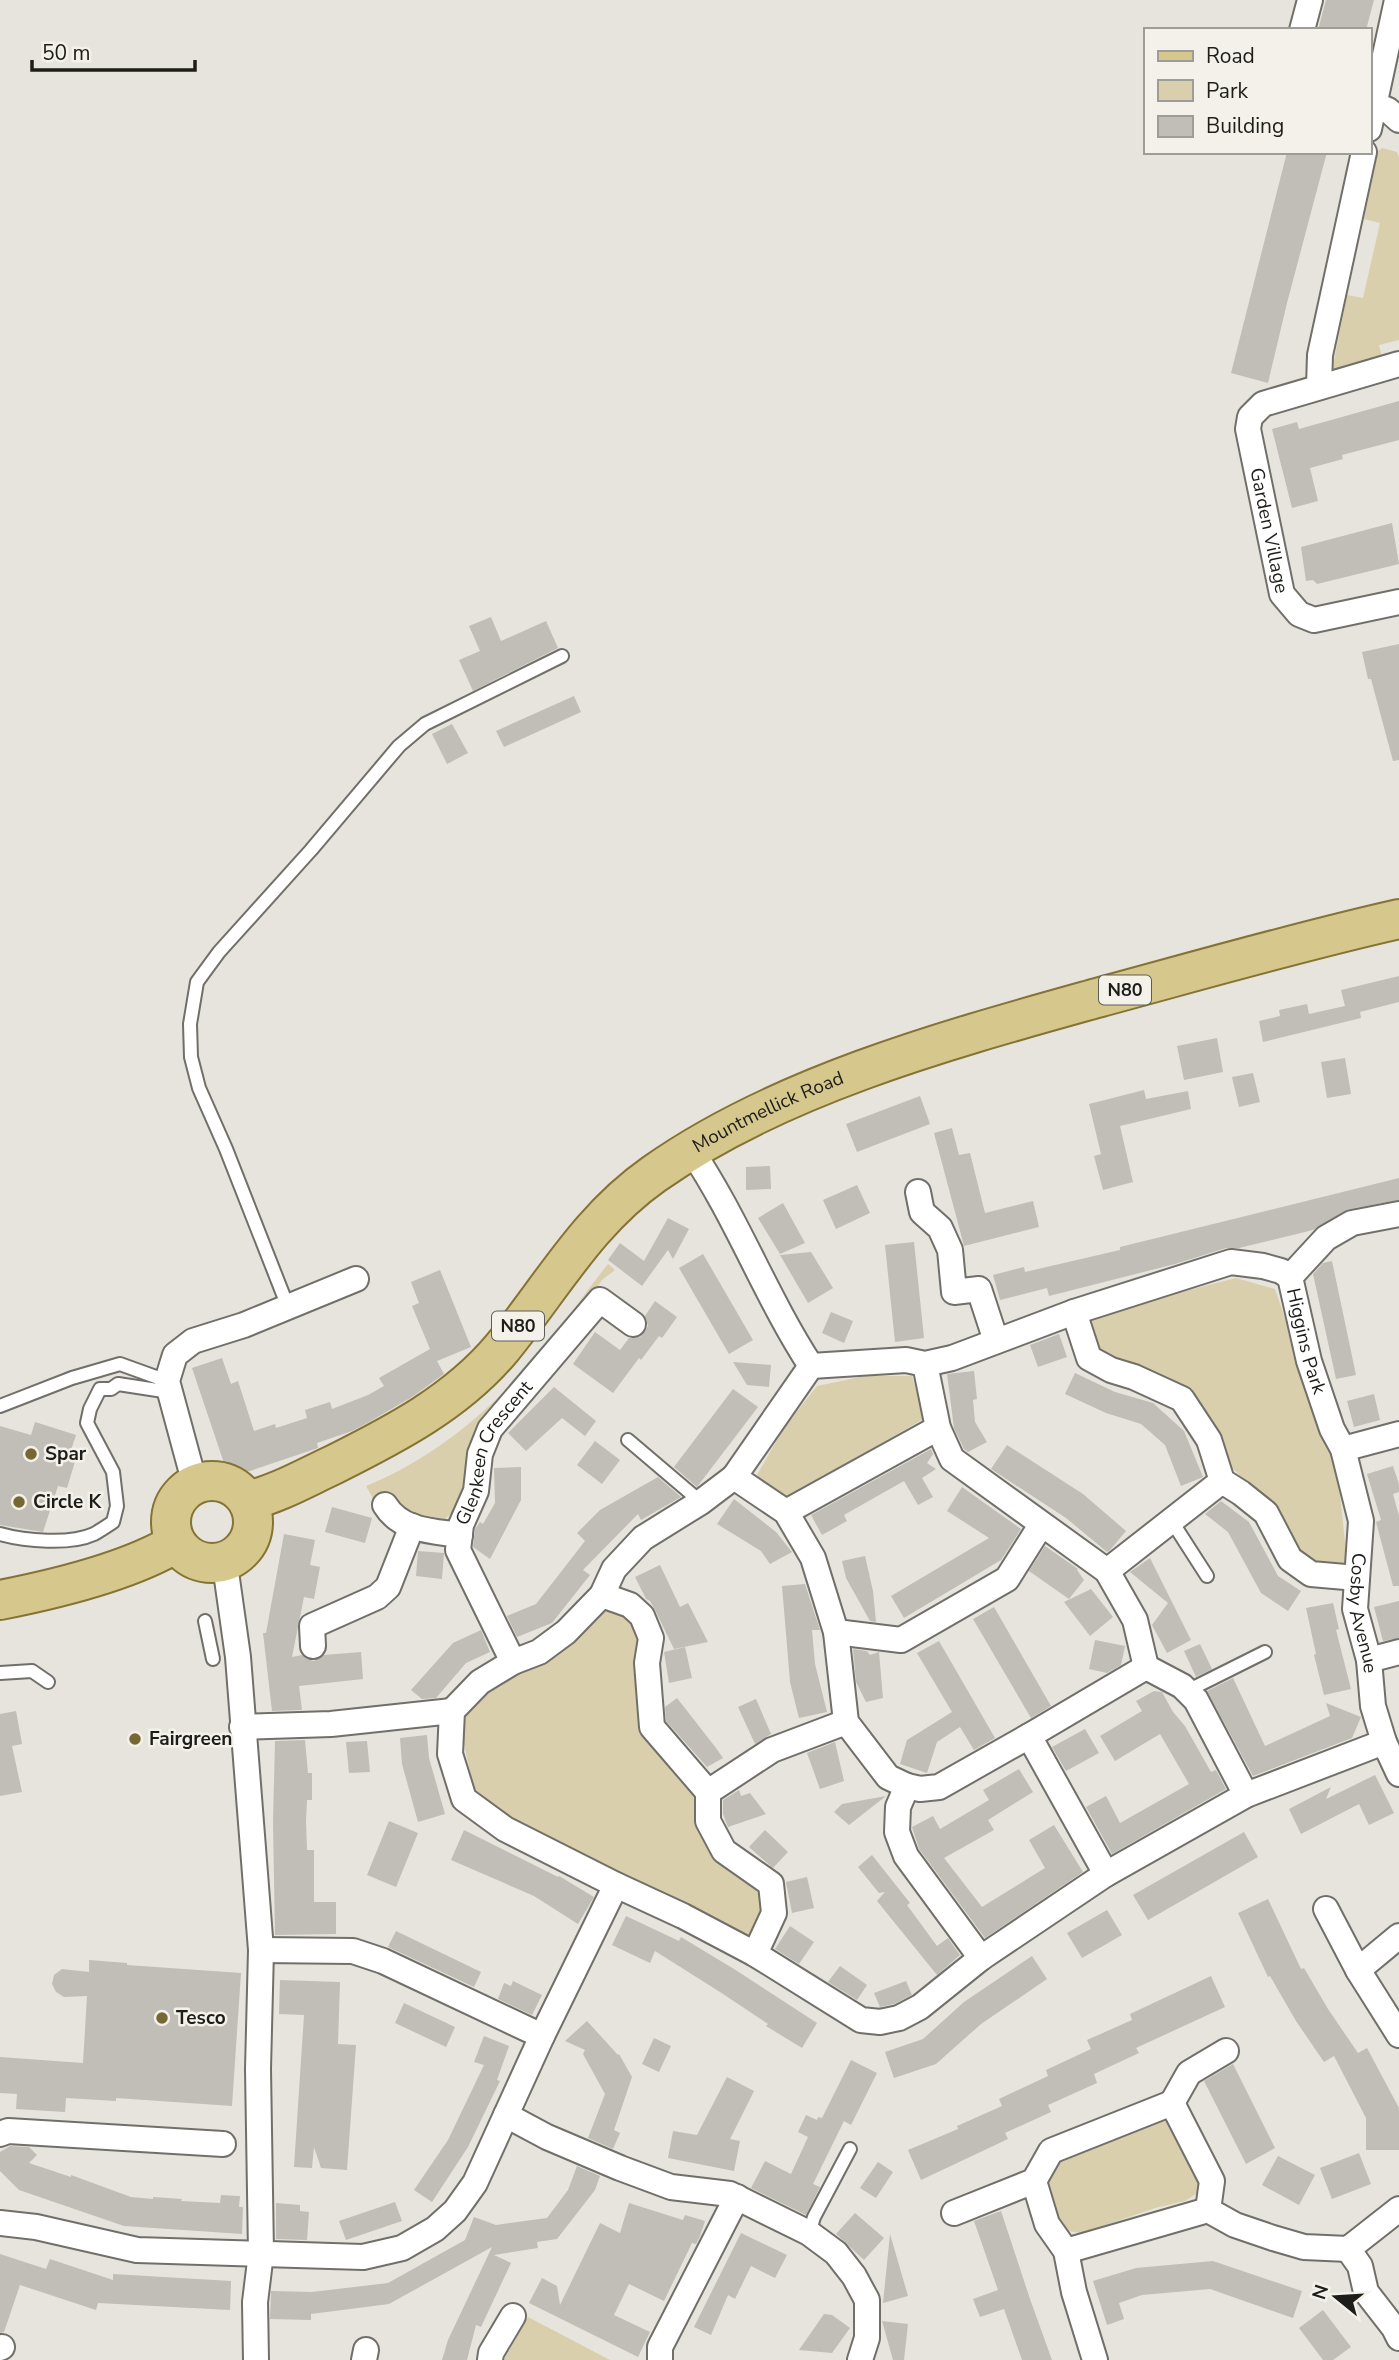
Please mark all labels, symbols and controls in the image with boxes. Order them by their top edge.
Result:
scale bar [32,28,194,72]
legend [1144,28,1371,154]
text: 50 m [42,39,91,67]
text: Road [1206,42,1255,70]
text: Park [1206,77,1248,105]
text: Building [1206,112,1284,140]
street label: Garden Village [1243,465,1295,596]
road number: N80 [1099,975,1151,1004]
street label: Mountmellick Road [688,1065,847,1159]
street label: Higgins Park [1280,1286,1332,1398]
road number: N80 [492,1311,544,1340]
street label: Glenkeen Crescent [449,1375,539,1529]
place label: Spar [45,1441,87,1467]
marker: Spar [23,1446,39,1462]
place label: Circle K [33,1489,102,1515]
marker: Circle K [11,1494,27,1510]
street label: Cosby Avenue [1342,1552,1383,1674]
place label: Fairgreen [149,1726,232,1752]
marker: Fairgreen [127,1731,143,1747]
place label: Tesco [176,2005,226,2031]
marker: Tesco [154,2010,170,2026]
north arrow [1301,2262,1371,2332]
text: N [1306,2281,1335,2303]

